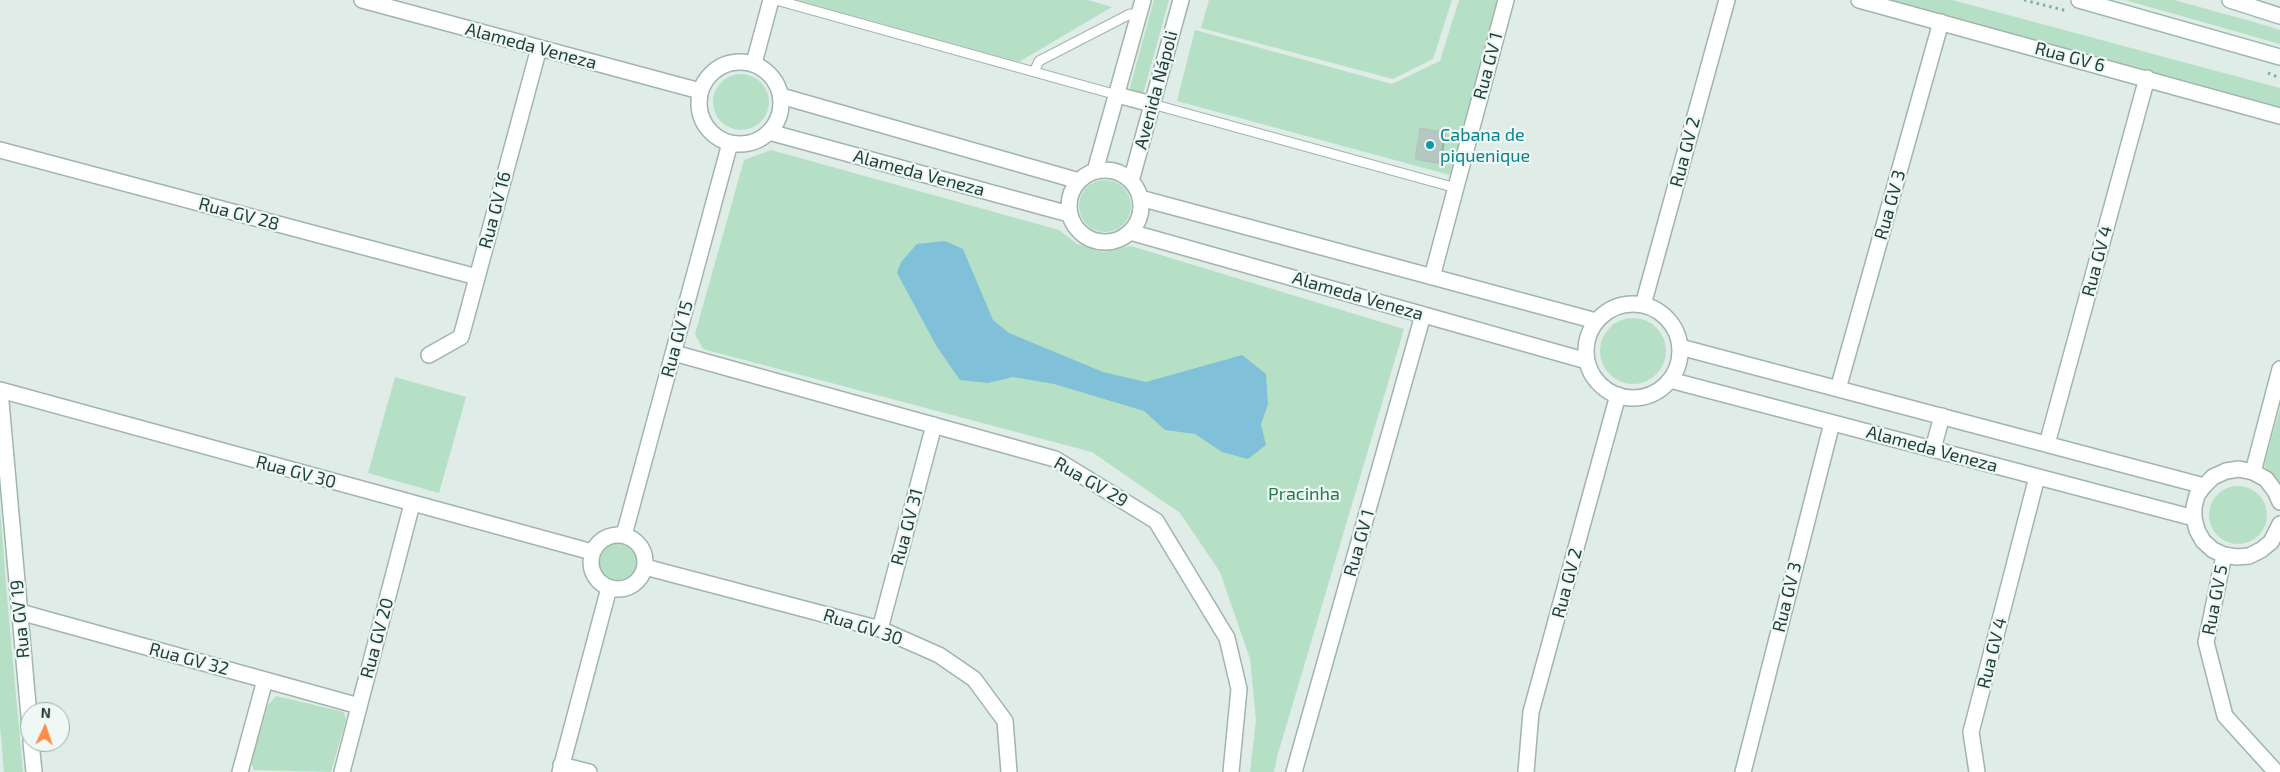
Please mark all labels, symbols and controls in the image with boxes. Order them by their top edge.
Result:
street label: Alameda Veneza [463,18,599,74]
street label: Avenida Nápoli [1130,28,1182,152]
street label: Rua GV 1 [1469,30,1507,102]
street label: Rua GV 6 [2033,37,2107,77]
street label: Rua GV 2 [1665,115,1705,189]
place label: Cabana de piquenique [1440,124,1530,166]
marker: Cabana de piquenique [1424,139,1436,151]
street label: Alameda Veneza [851,145,987,201]
street label: Rua GV 3 [1870,168,1910,242]
street label: Rua GV 16 [474,169,516,251]
street label: Rua GV 28 [196,193,282,235]
street label: Rua GV 4 [2077,223,2117,299]
street label: Alameda Veneza [1290,267,1426,325]
street label: Rua GV 15 [656,298,698,380]
street label: Alameda Veneza [1864,421,2000,477]
street label: Rua GV 30 [253,451,339,493]
street label: Rua GV 29 [1050,452,1132,512]
park label: Pracinha [1268,483,1340,505]
street label: Rua GV 31 [886,486,928,568]
street label: Rua GV 1 [1339,507,1379,579]
street label: Rua GV 2 [1547,546,1587,620]
street label: Rua GV 3 [1768,560,1806,634]
street label: Rua GV 5 [2198,563,2232,637]
street label: Rua GV 19 [6,579,34,659]
street label: Rua GV 20 [356,595,398,681]
street label: Rua GV 30 [820,604,906,650]
street label: Rua GV 4 [1973,615,2011,691]
street label: Rua GV 32 [147,638,231,680]
north arrow [20,702,70,752]
text: N [40,704,51,721]

